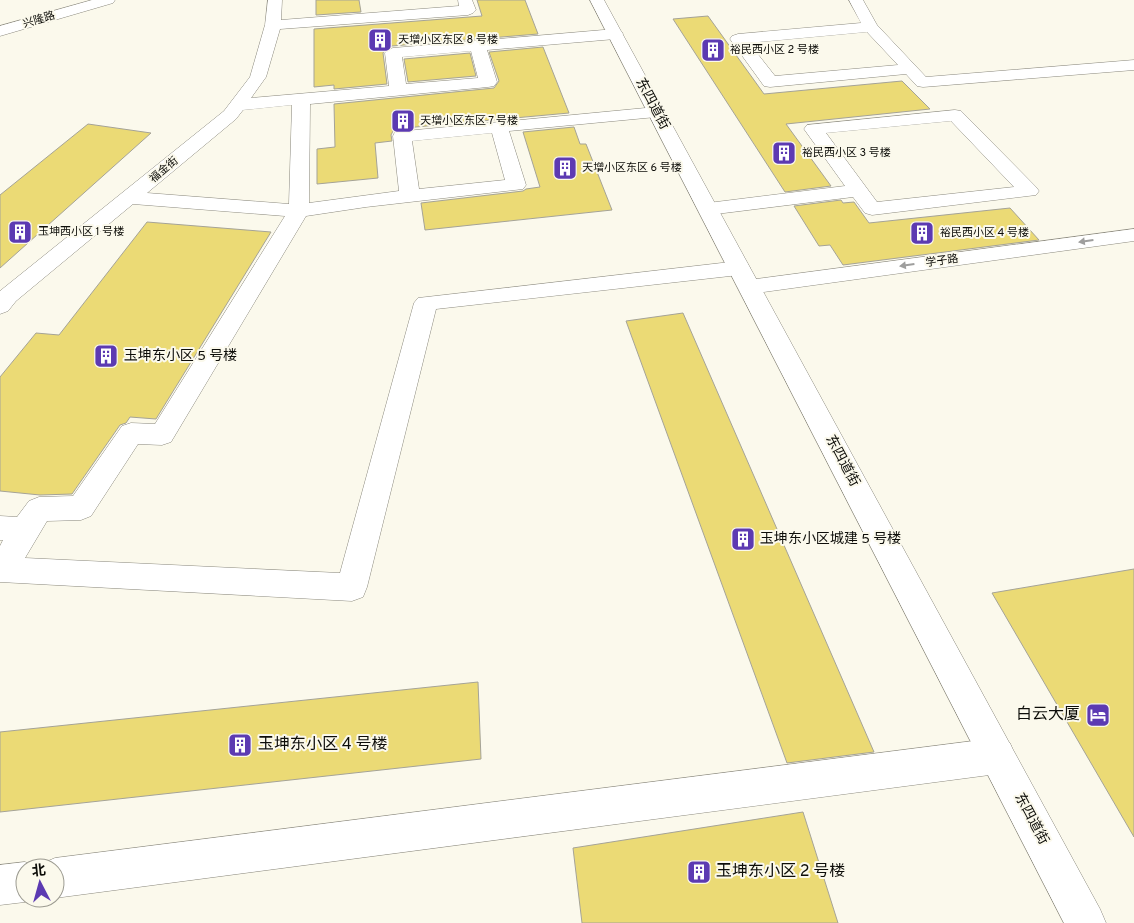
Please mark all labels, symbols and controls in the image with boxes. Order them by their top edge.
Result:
street label: 兴隆路 [21,9,57,31]
building icon: 天增小区东区 8 号楼 [367,27,393,53]
place label: 天增小区东区 8 号楼 [398,33,498,47]
building icon: 裕民西小区 2 号楼 [700,37,726,63]
place label: 裕民西小区 2 号楼 [730,43,819,57]
street label: 东四道街 [631,75,673,133]
building icon: 天增小区东区 7 号楼 [390,108,416,134]
place label: 天增小区东区 7 号楼 [420,114,518,128]
building icon: 裕民西小区 3 号楼 [771,140,797,166]
place label: 裕民西小区 3 号楼 [802,146,891,160]
street label: 福金街 [147,154,181,186]
building icon: 天增小区东区 6 号楼 [552,155,578,181]
place label: 天增小区东区 6 号楼 [582,161,682,175]
building icon: 玉坤西小区 1 号楼 [7,219,33,245]
building icon: 裕民西小区 4 号楼 [909,220,935,246]
place label: 玉坤西小区 1 号楼 [38,225,124,239]
place label: 裕民西小区 4 号楼 [940,226,1029,240]
one-way arrow [1077,237,1093,245]
street label: 学子路 [925,252,959,270]
one-way arrow [899,262,915,270]
building icon: 玉坤东小区 5 号楼 [93,343,119,369]
place label: 玉坤东小区 5 号楼 [124,348,237,365]
street label: 东四道街 [821,432,863,490]
building icon: 玉坤东小区城建 5 号楼 [730,526,756,552]
place label: 玉坤东小区城建 5 号楼 [760,531,901,548]
hotel icon: 白云大厦 [1085,702,1111,728]
place label: 白云大厦 [1016,705,1080,725]
building icon: 玉坤东小区 4 号楼 [227,732,253,758]
place label: 玉坤东小区 4 号楼 [258,735,387,755]
street label: 东四道街 [1010,790,1052,848]
north arrow [15,858,65,908]
building icon: 玉坤东小区 2 号楼 [686,859,712,885]
text: 北 [31,862,47,881]
place label: 玉坤东小区 2 号楼 [716,862,845,882]

